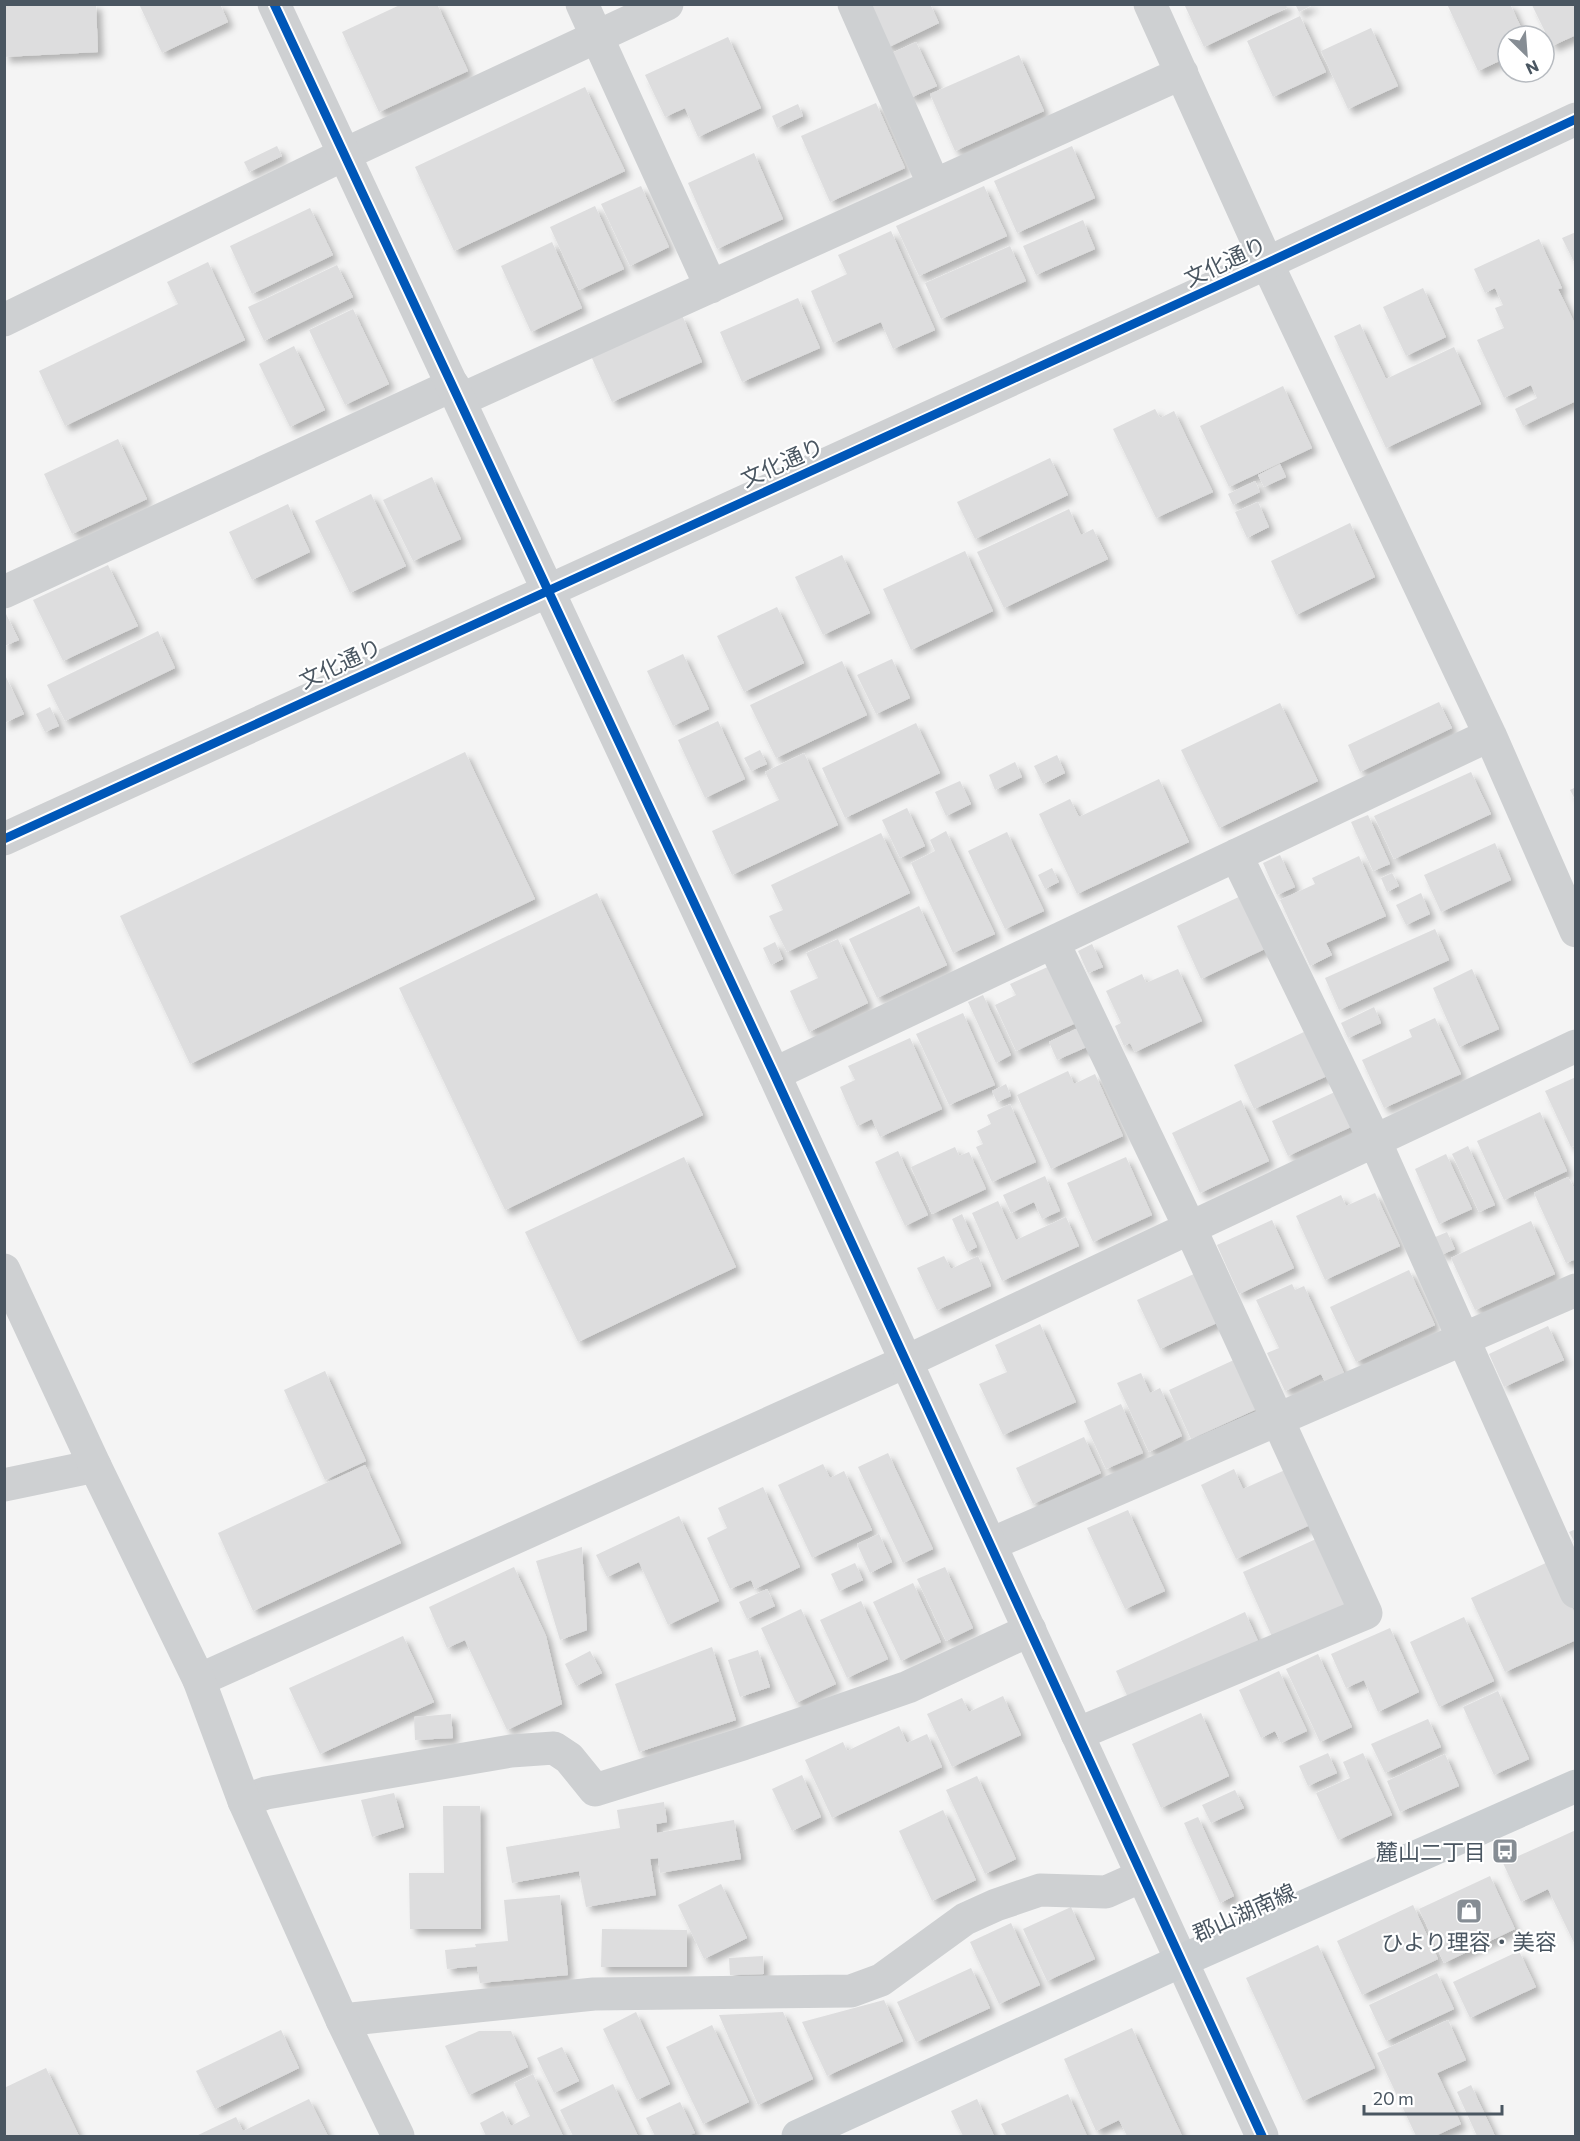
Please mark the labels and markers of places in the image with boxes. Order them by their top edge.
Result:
bus stop icon: 麓山二丁目 [1490,1836,1520,1866]
place label: 麓山二丁目 [1376,1838,1486,1865]
shop icon: ひより理容・美容 [1454,1896,1484,1926]
place label: ひより理容・美容 [1381,1928,1557,1955]

